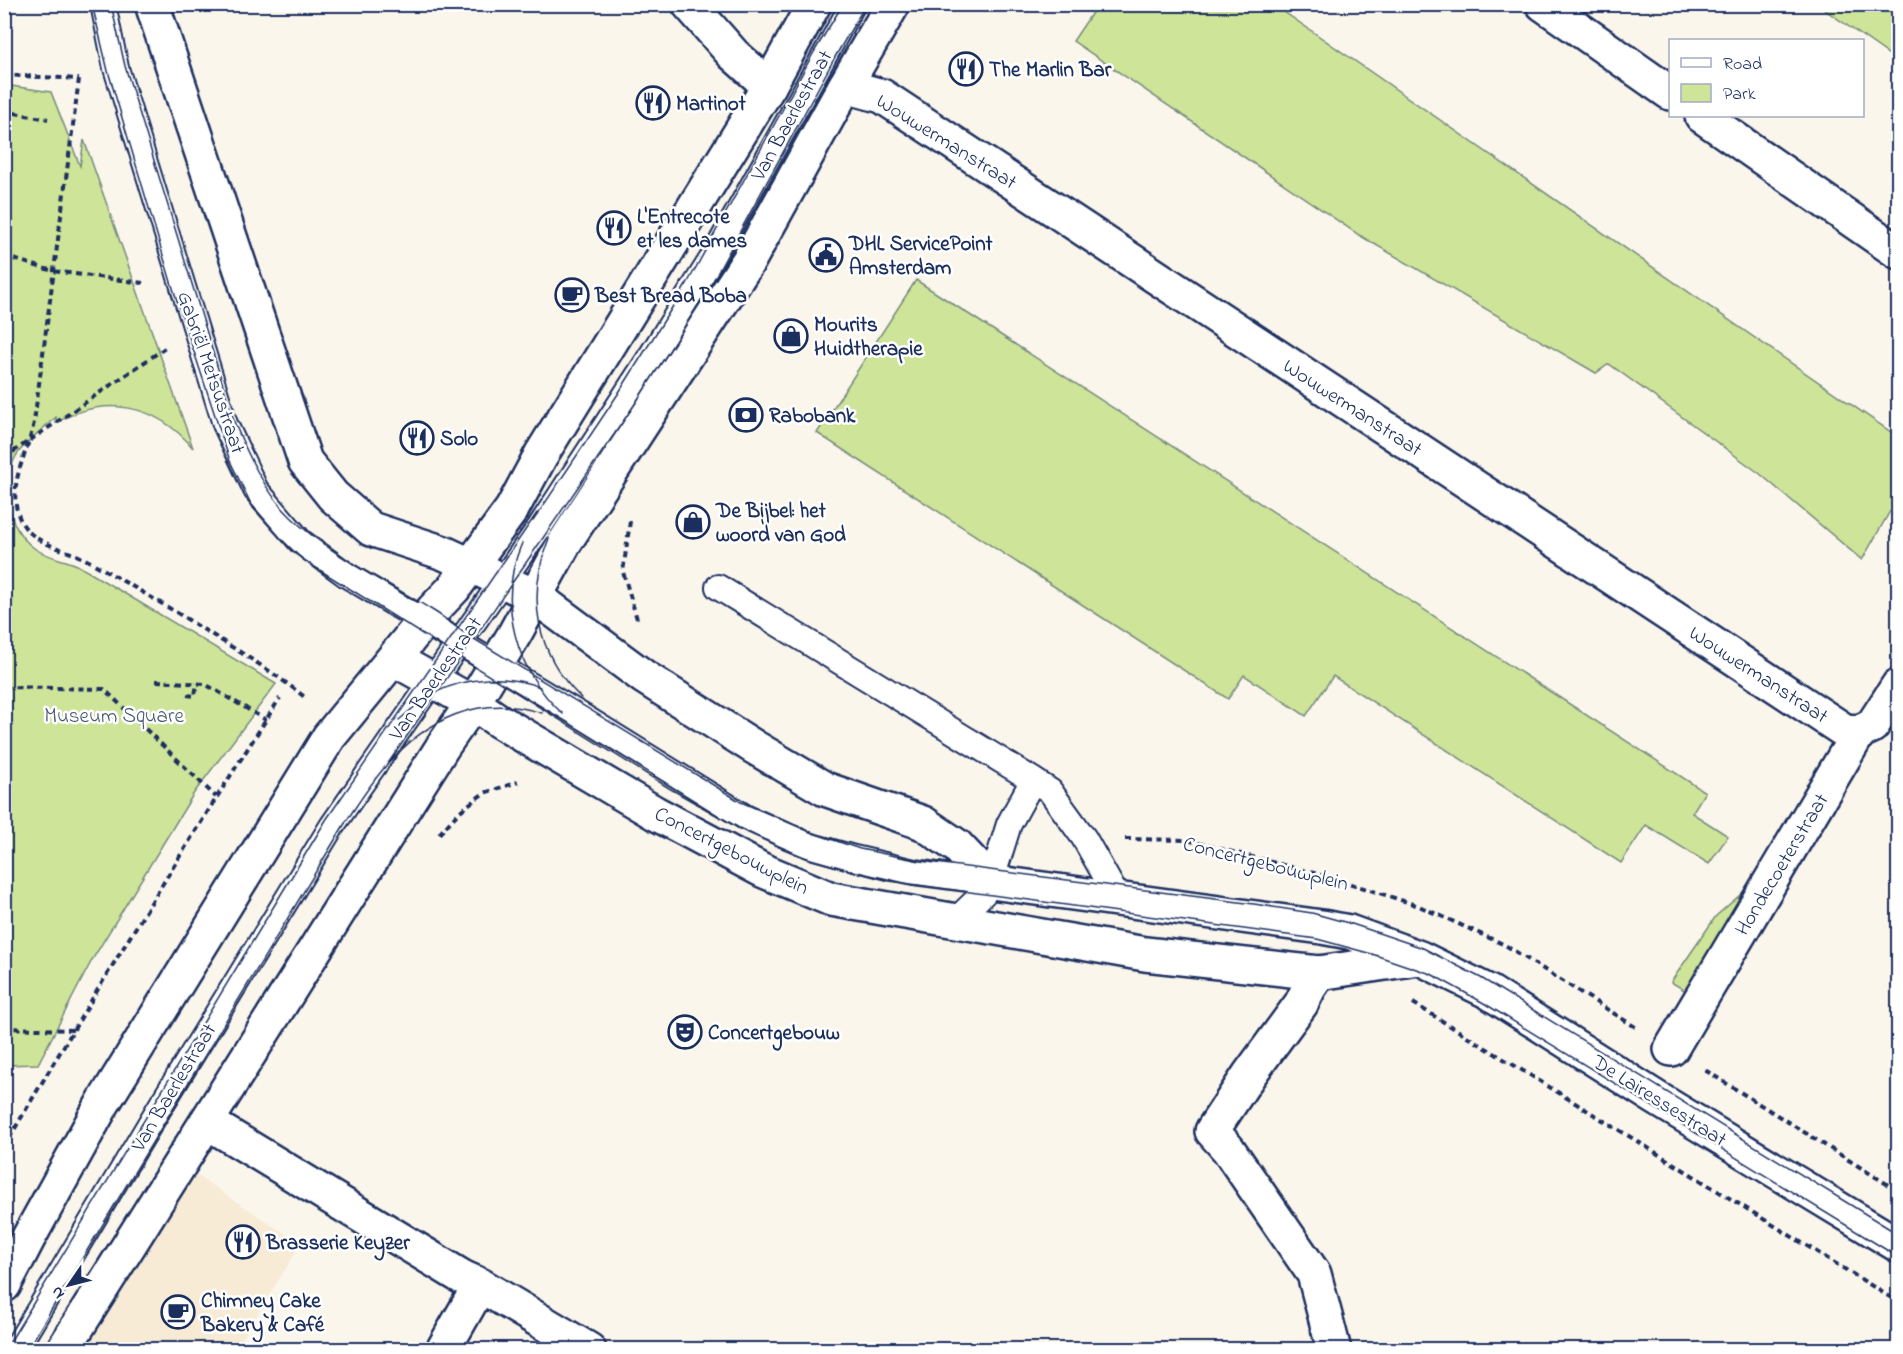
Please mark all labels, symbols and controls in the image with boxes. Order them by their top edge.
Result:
legend [1669,39,1864,117]
street label: Van Baerlestraat [744,45,841,188]
restaurant icon: The Marlin Bar [948,51,984,87]
text: Road [1723,52,1762,78]
place label: The Marlin Bar [989,56,1112,86]
text: Park [1723,82,1756,108]
restaurant icon: Martinot [635,85,671,121]
street label: Wouwermanstraat [870,87,1022,198]
place label: Martinot [676,90,747,120]
place label: L'Entrecote et les dames [637,203,747,257]
restaurant icon: L'Entrecote et les dames [596,210,632,246]
place label: DHL ServicePoint Amsterdam [848,230,994,284]
public building icon: DHL ServicePoint Amsterdam [808,237,844,273]
cafe icon: Best Bread Boba [554,277,590,313]
place label: Best Bread Boba [594,282,747,312]
street label: Gabriël Metsustraat [168,287,252,458]
place label: Mourits Huidtherapie [814,311,923,365]
shop icon: Mourits Huidtherapie [773,318,809,354]
street label: Wouwermanstraat [1276,352,1428,465]
bank icon: Rabobank [728,397,764,433]
place label: Rabobank [769,402,856,432]
restaurant icon: Solo [399,420,435,456]
place label: Solo [440,425,478,455]
place label: De Bijbel: het woord van God [715,497,846,551]
shop icon: De Bijbel: het woord van God [675,504,711,540]
street label: Van Baerlestraat [382,611,491,748]
street label: Wouwermanstraat [1682,619,1834,732]
park label: Museum Square [44,702,184,732]
street label: Hondecoeterstraat [1728,788,1837,942]
street label: Concertgebouwplein [648,800,813,905]
street label: Concertgebouwplein [1179,830,1351,902]
theatre icon: Concertgebouw [667,1014,703,1050]
street label: Van Baerlestraat [124,1018,225,1159]
place label: Concertgebouw [708,1019,840,1051]
street label: De Lairessestraat [1585,1048,1732,1155]
restaurant icon: Brasserie Keyzer [225,1224,261,1260]
place label: Brasserie Keyzer [265,1229,410,1261]
north arrow [39,1255,99,1315]
text: N [45,1281,71,1304]
place label: Chimney Cake Bakery & Café [200,1287,325,1343]
cafe icon: Chimney Cake Bakery & Café [160,1294,196,1330]

